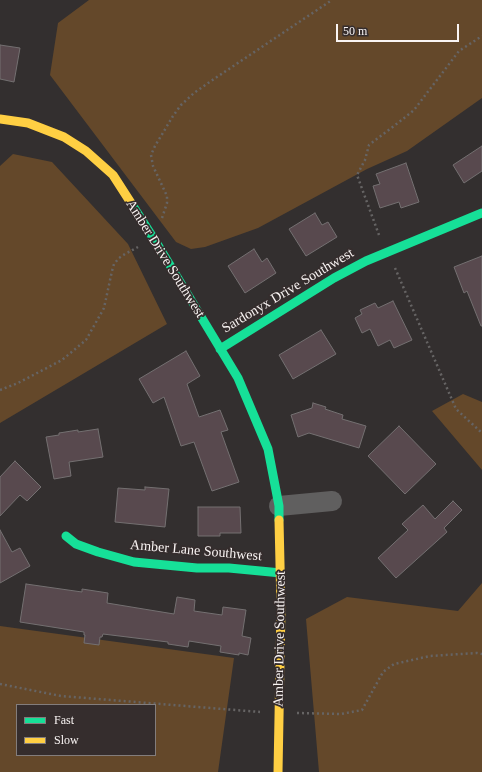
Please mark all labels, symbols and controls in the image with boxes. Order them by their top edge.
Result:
scale bar [338,16,461,42]
text: 50 m [343,24,367,38]
street label: Amber Drive Southwest [122,197,208,321]
street label: Sardonyx Drive Southwest [219,245,357,337]
street label: Amber Lane Southwest [129,537,263,565]
street label: Amber Drive Southwest [270,571,290,707]
legend [16,704,156,756]
text: Fast [54,713,74,727]
text: Slow [54,733,79,747]

